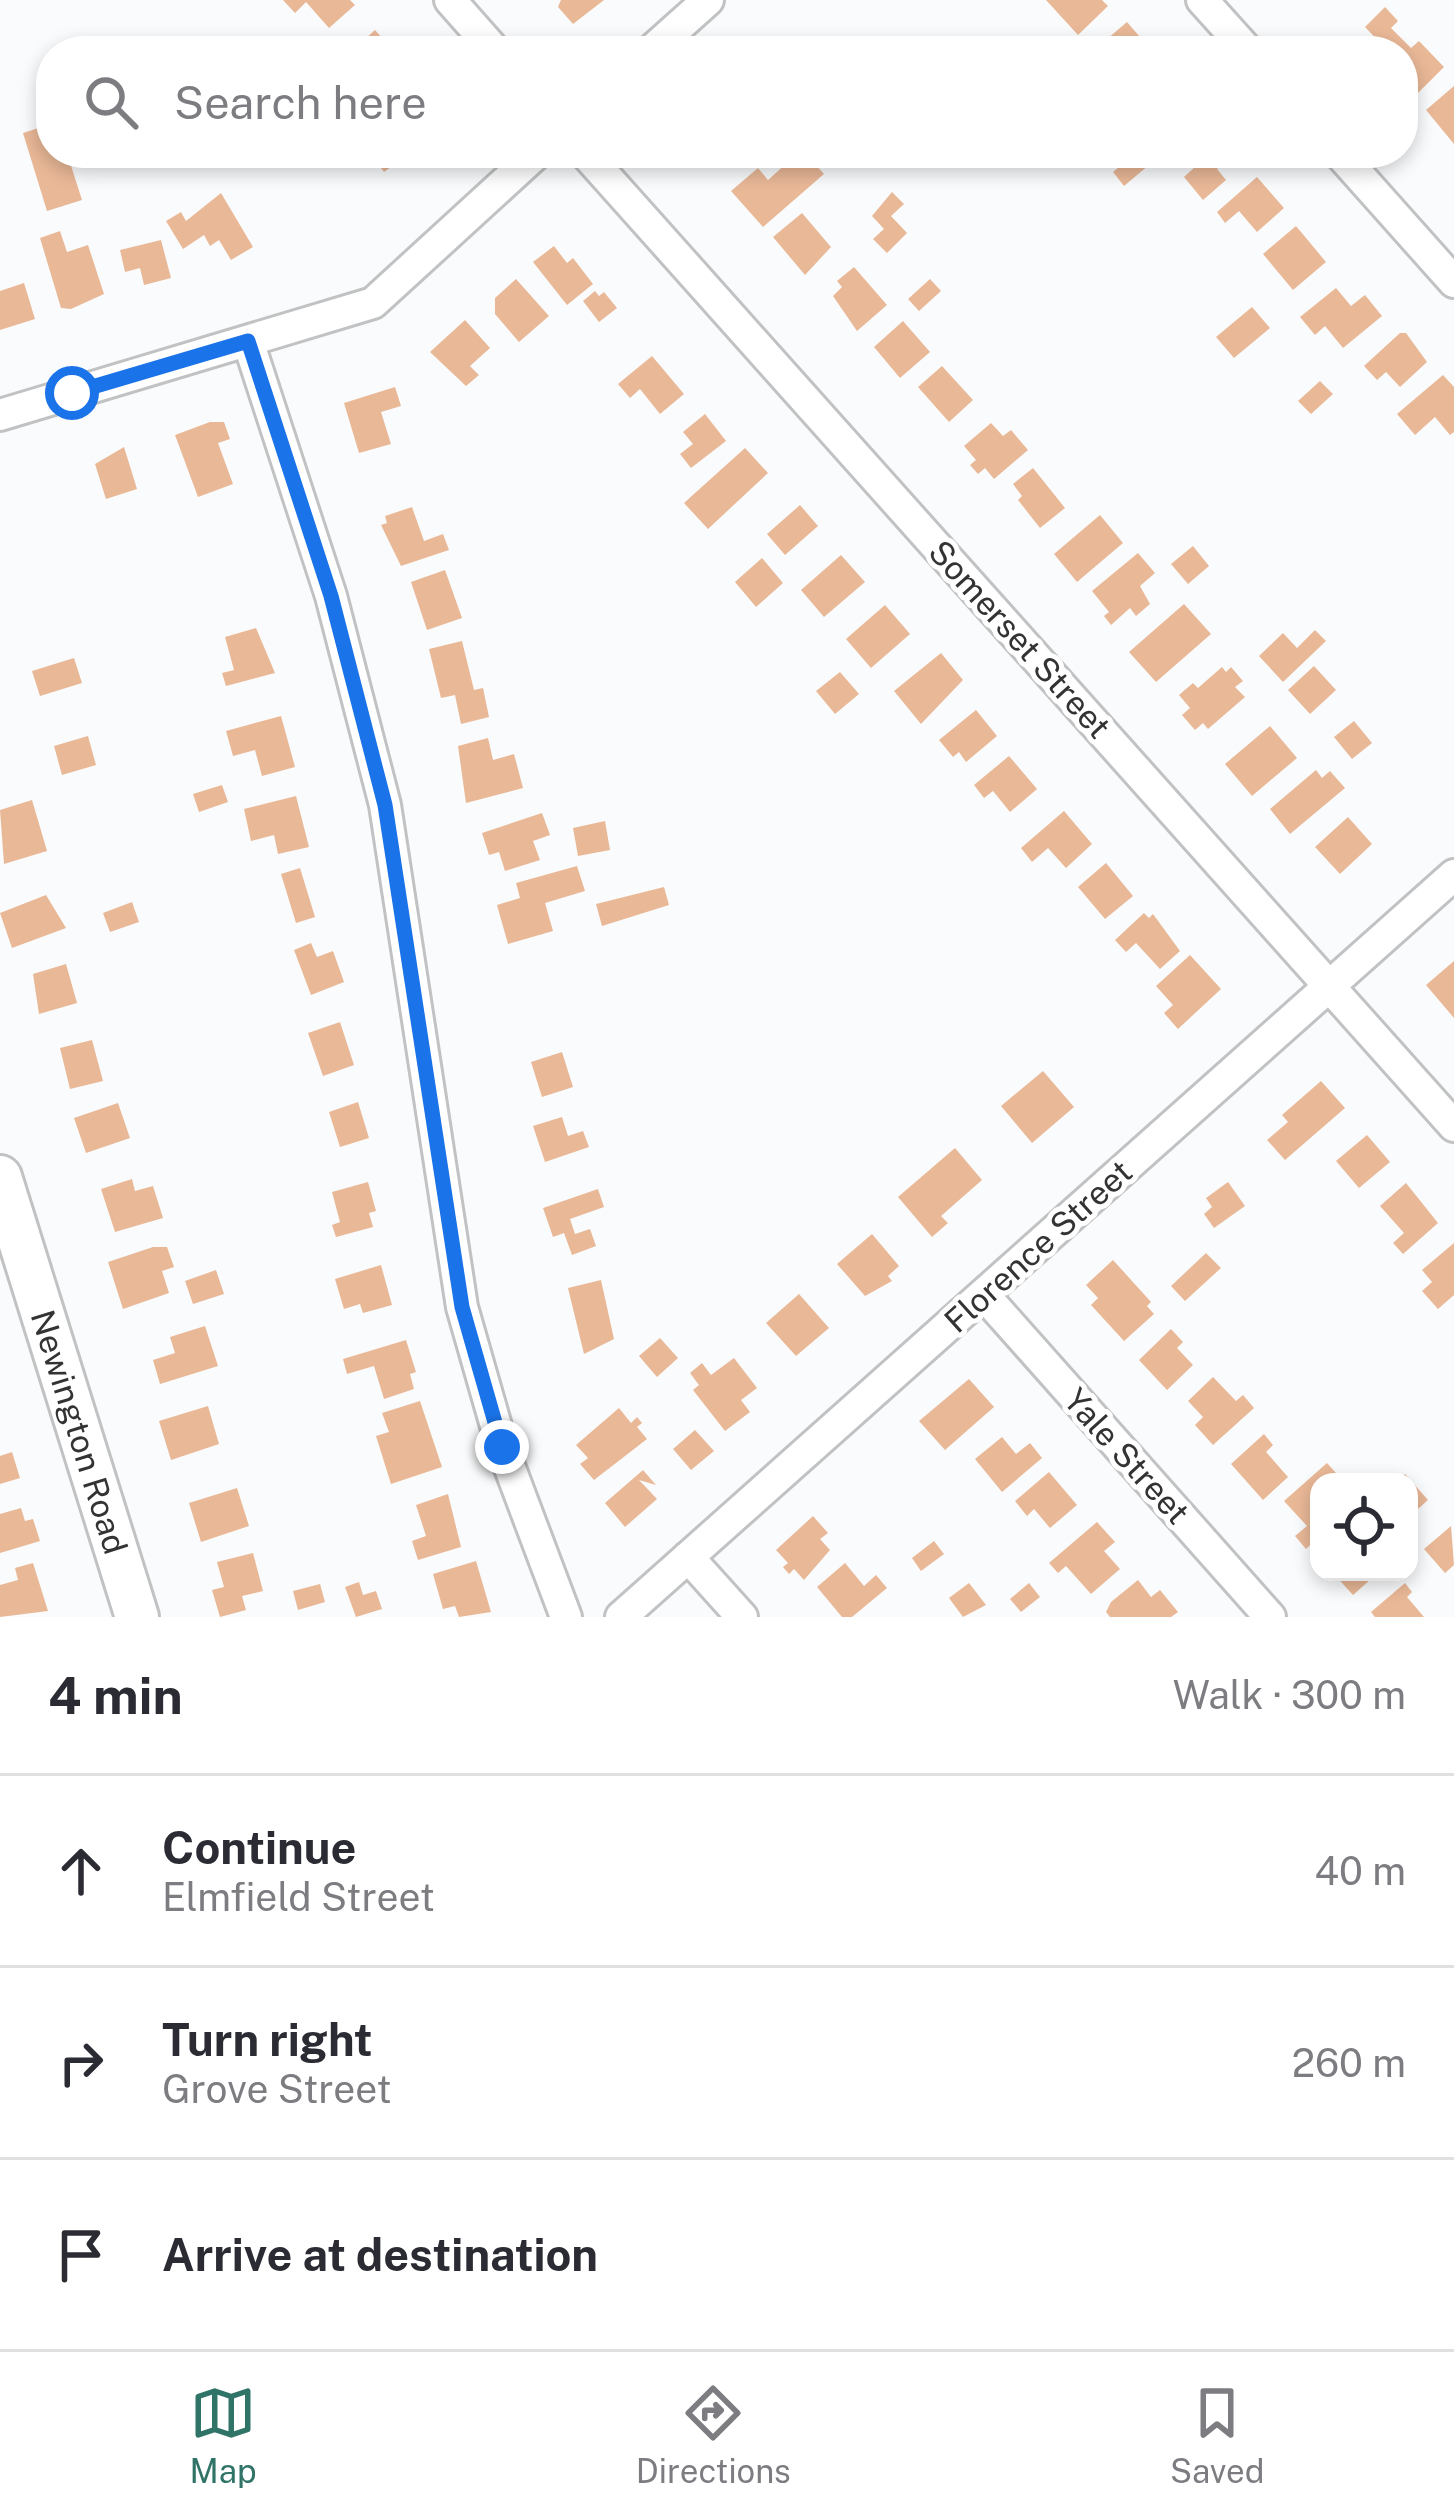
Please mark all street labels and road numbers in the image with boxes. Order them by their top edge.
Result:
street label: Somerset Street [921,532,1119,746]
street label: Florence Street [937,1152,1139,1340]
street label: Newington Road [24,1305,135,1559]
street label: Yale Street [1057,1381,1197,1531]

